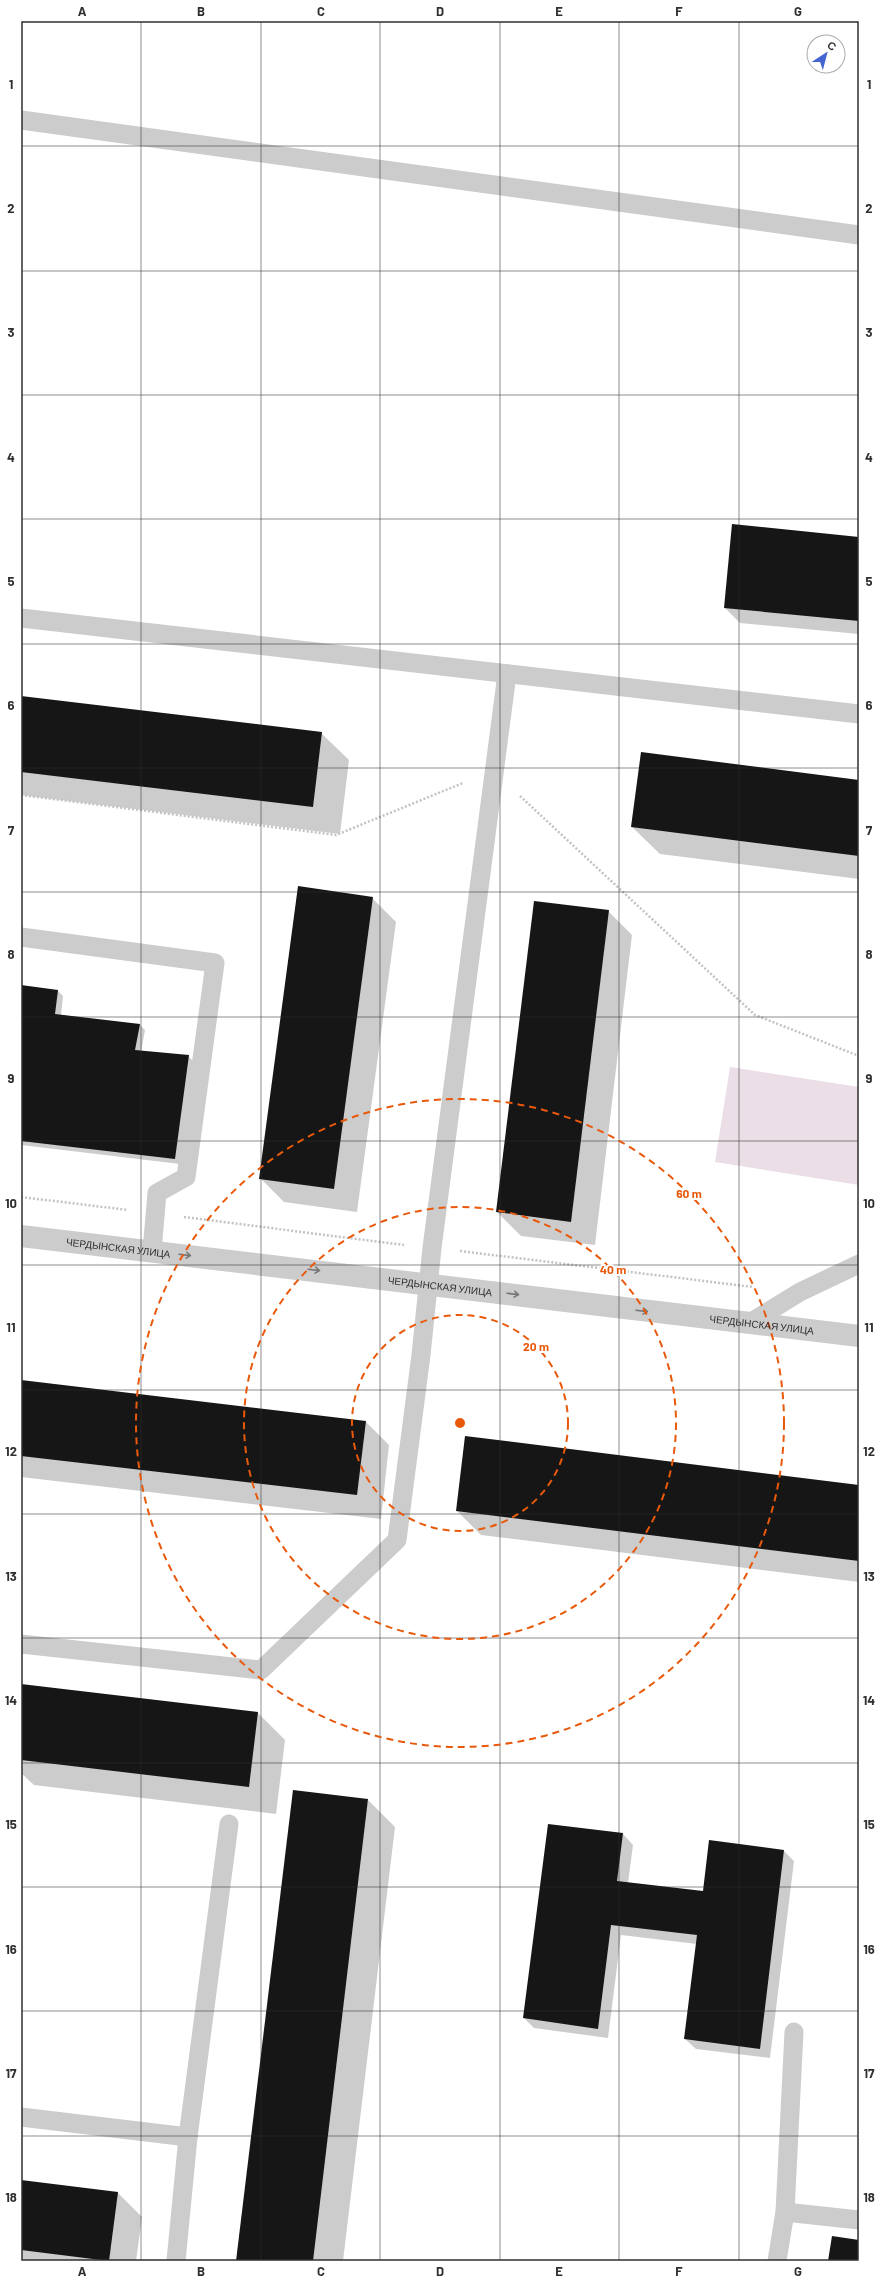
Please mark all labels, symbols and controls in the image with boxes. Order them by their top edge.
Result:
text: A [78,3,87,19]
text: B [197,3,205,19]
text: C [317,3,325,19]
text: D [436,3,444,19]
text: E [555,3,563,19]
text: F [675,3,683,19]
text: G [794,3,802,19]
north arrow [806,34,846,74]
text: С [825,38,839,53]
text: 1 [9,76,13,92]
text: 1 [867,76,871,92]
text: 2 [7,200,15,216]
text: 2 [865,200,873,216]
text: 3 [7,324,15,340]
text: 3 [865,324,873,340]
text: 4 [7,449,15,465]
text: 4 [865,449,873,465]
text: 5 [7,573,15,589]
text: 5 [865,573,873,589]
text: 6 [8,697,15,713]
text: 6 [866,697,873,713]
text: 7 [8,822,15,838]
text: 7 [866,822,873,838]
text: 8 [7,946,15,962]
text: 8 [865,946,873,962]
text: 9 [8,1070,15,1086]
text: 9 [866,1070,873,1086]
text: 60 m [676,1186,702,1200]
text: 10 [5,1195,17,1211]
text: 10 [863,1195,875,1211]
street label: ЧЕРДЫНСКАЯ УЛИЦА [65,1235,172,1260]
one-way arrow [178,1251,191,1259]
text: 40 m [600,1262,626,1276]
one-way arrow [307,1266,320,1274]
street label: ЧЕРДЫНСКАЯ УЛИЦА [387,1274,493,1298]
one-way arrow [506,1290,519,1298]
one-way arrow [635,1307,648,1314]
street label: ЧЕРДЫНСКАЯ УЛИЦА [709,1312,815,1337]
text: 11 [6,1319,16,1335]
text: 11 [864,1319,874,1335]
text: 20 m [523,1339,549,1353]
centre of rings [453,1416,467,1430]
text: 12 [5,1443,17,1459]
text: 12 [863,1443,875,1459]
text: 13 [5,1568,17,1584]
text: 13 [863,1568,875,1584]
text: 14 [5,1692,17,1708]
text: 14 [863,1692,875,1708]
text: 15 [5,1816,17,1832]
text: 15 [863,1816,875,1832]
text: 16 [5,1941,17,1957]
text: 16 [863,1941,875,1957]
text: 17 [5,2065,17,2081]
text: 17 [863,2065,875,2081]
text: 18 [5,2189,17,2205]
text: 18 [863,2189,875,2205]
text: A [78,2263,87,2279]
text: B [197,2263,205,2279]
text: C [317,2263,325,2279]
text: D [436,2263,444,2279]
text: E [555,2263,563,2279]
text: F [675,2263,683,2279]
text: G [794,2263,802,2279]

